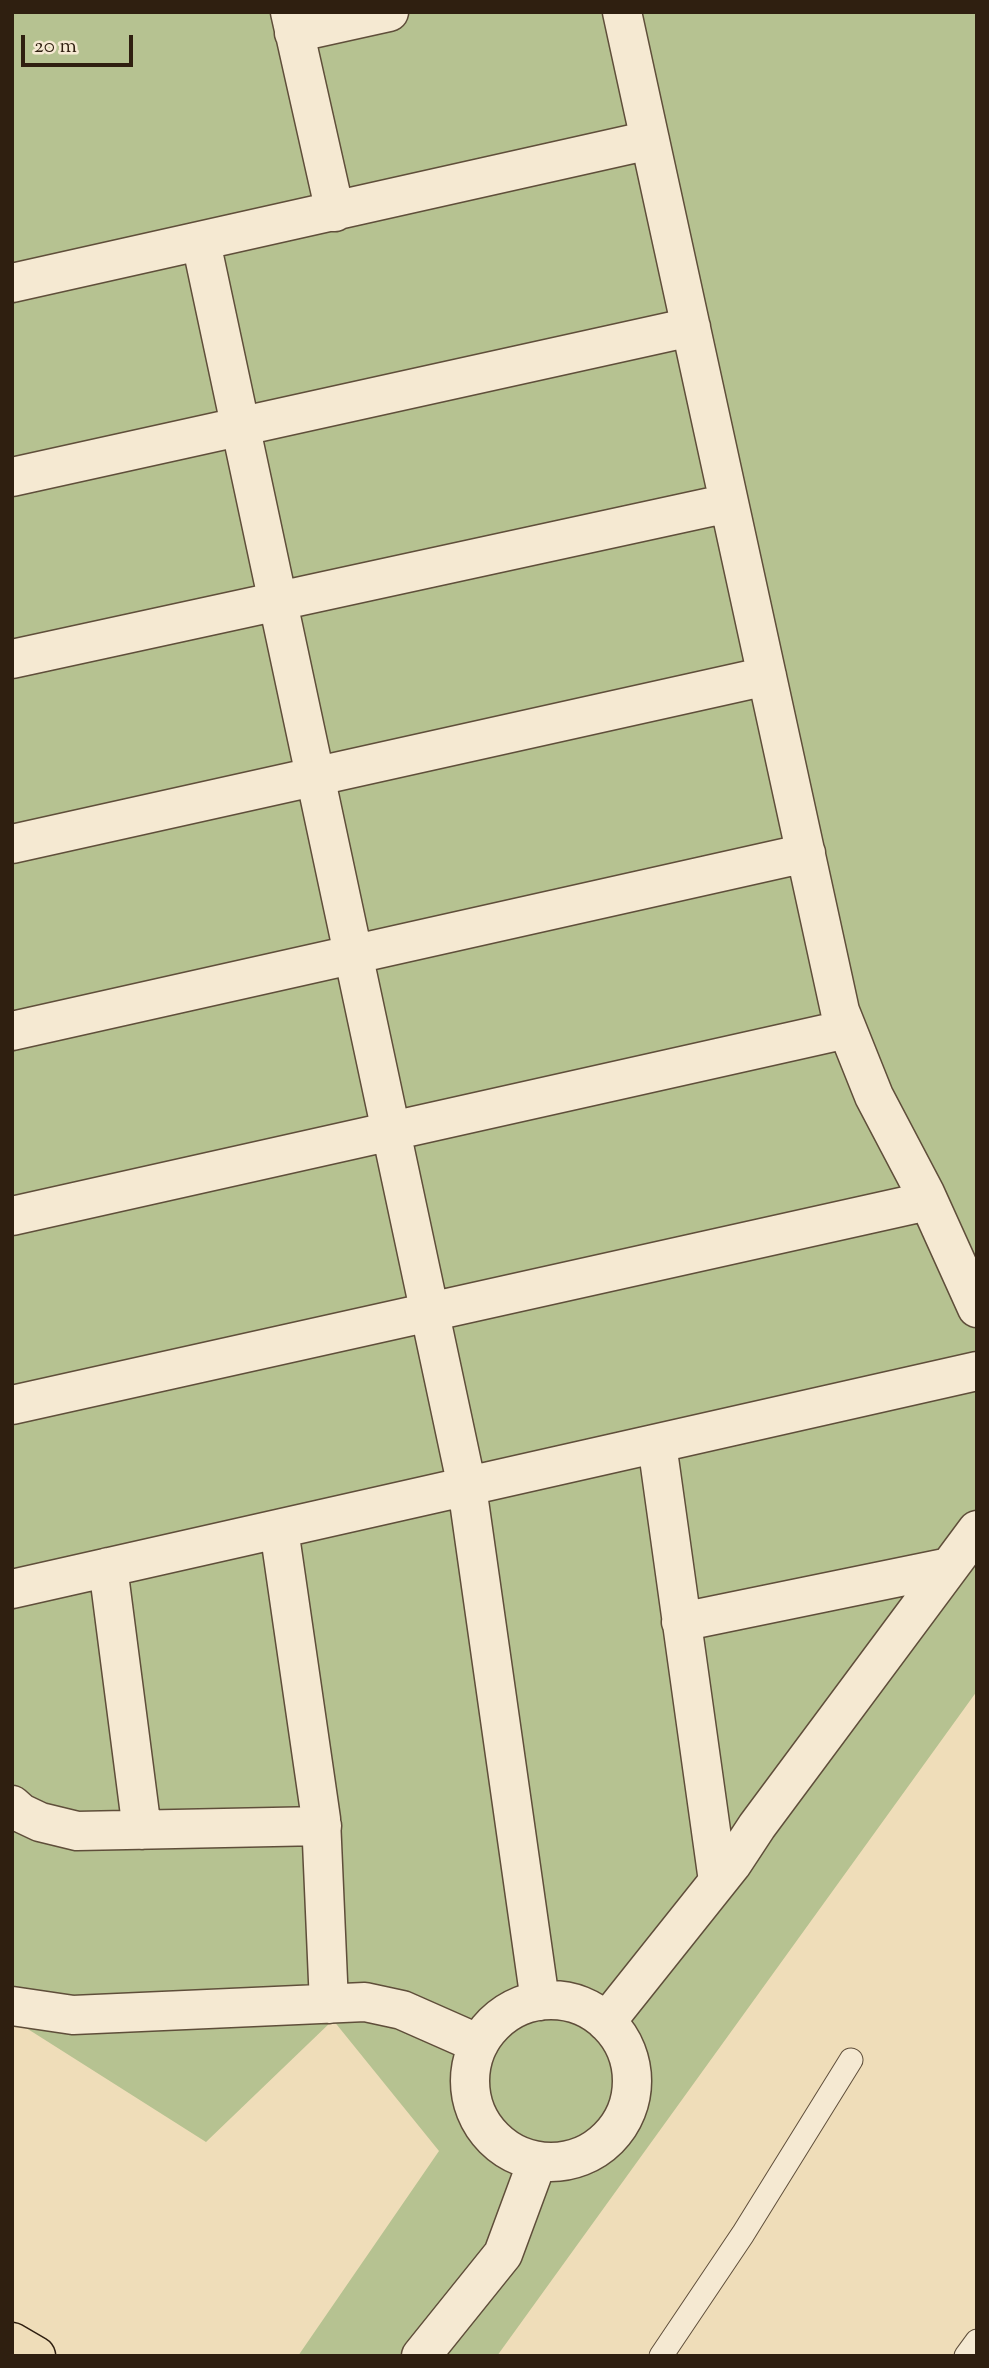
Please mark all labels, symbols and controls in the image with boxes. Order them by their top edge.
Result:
scale bar [24,21,136,65]
text: 20 m [34,32,77,62]

